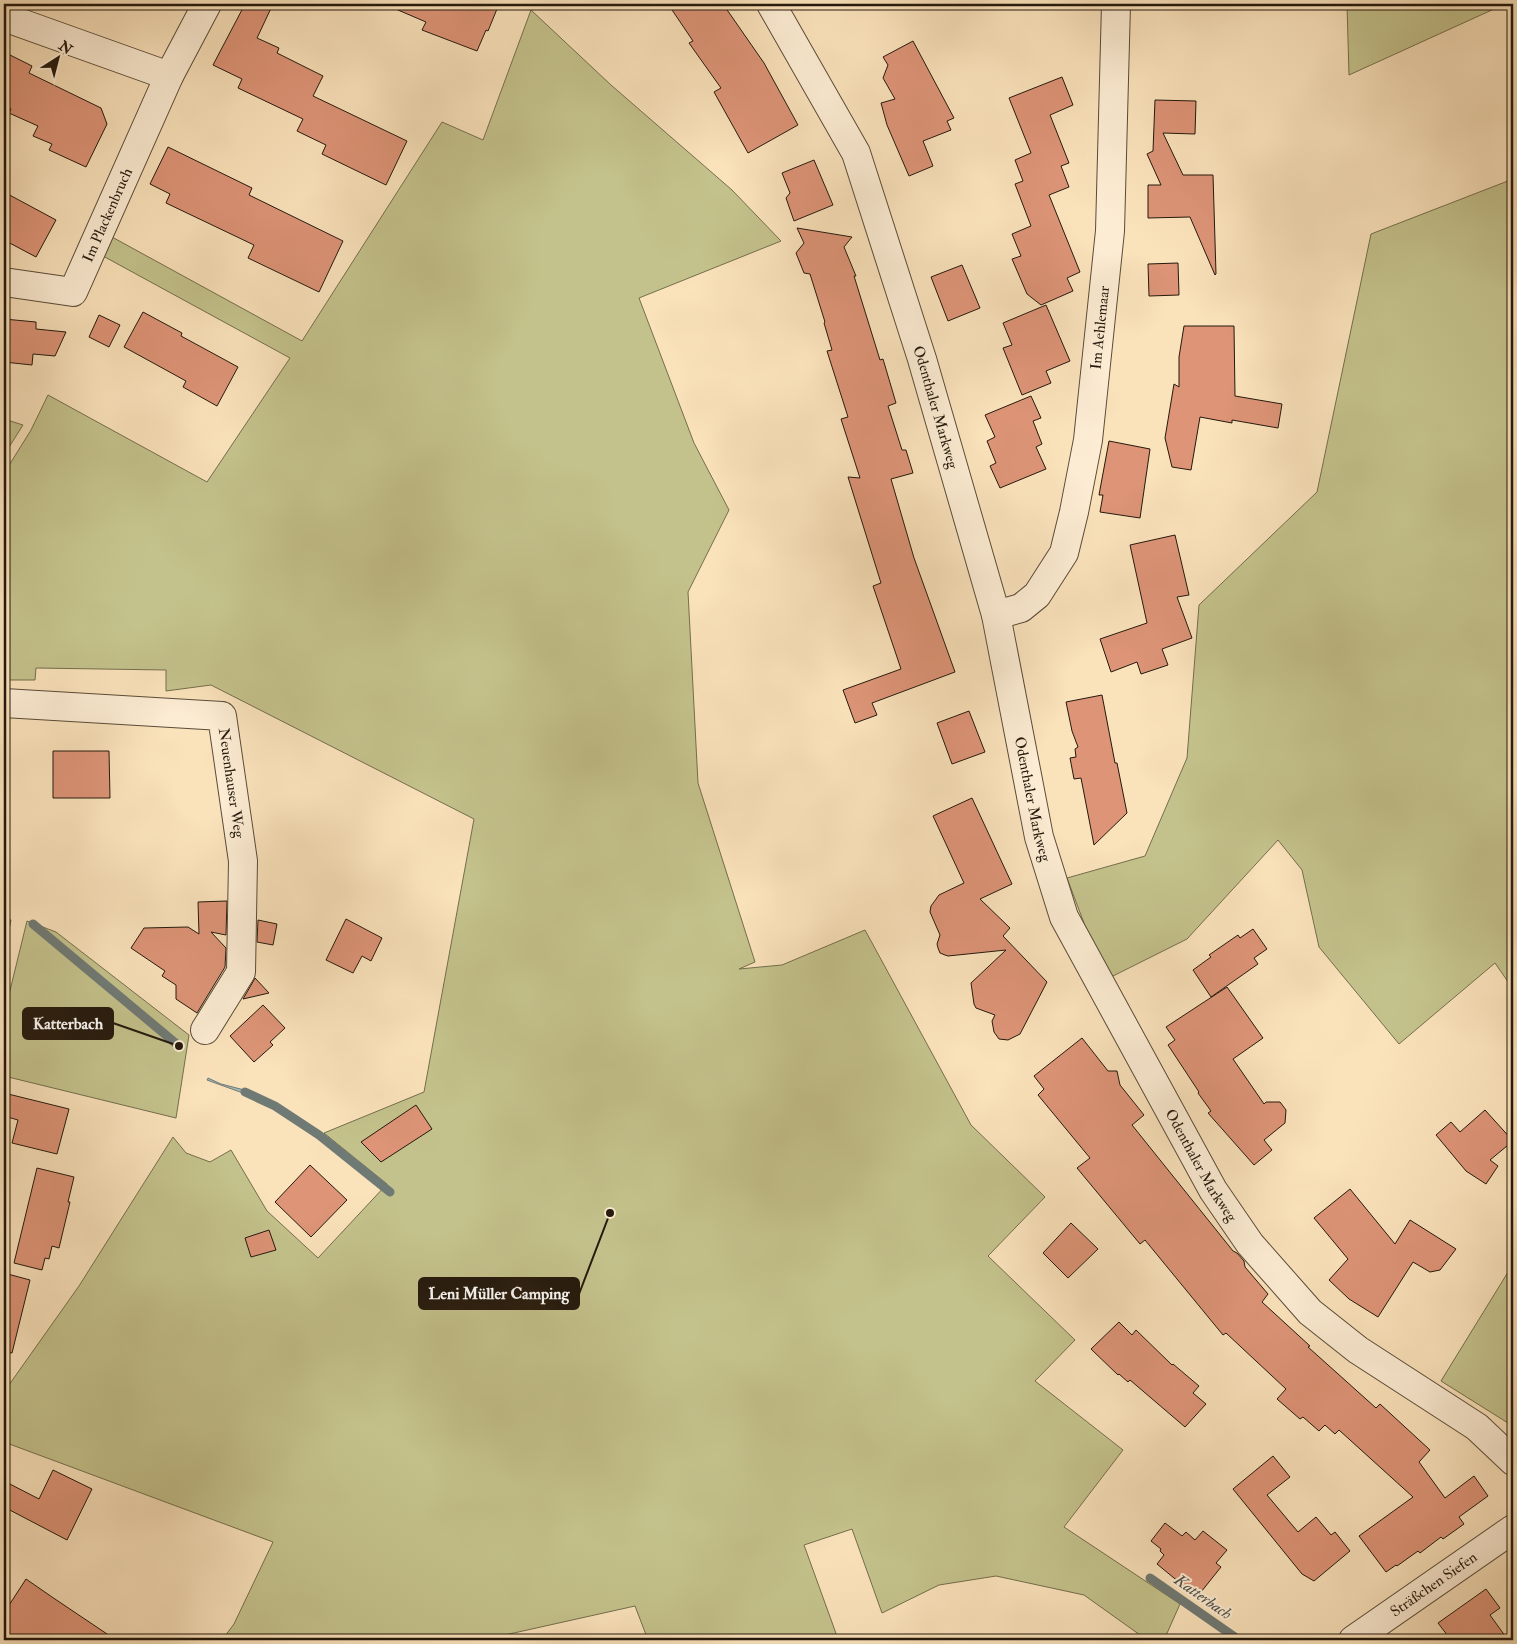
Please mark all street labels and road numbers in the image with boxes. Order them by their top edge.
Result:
street label: Im Plackenbruch [78,165,137,265]
street label: Im Aehlemaar [1086,284,1114,371]
street label: Odenthaler Markweg [909,343,963,472]
street label: Neuenhauser Weg [214,727,249,840]
street label: Odenthaler Markweg [1010,735,1056,864]
street label: Odenthaler Markweg [1161,1106,1242,1226]
street label: Sträßchen Siefen [1386,1547,1481,1621]

